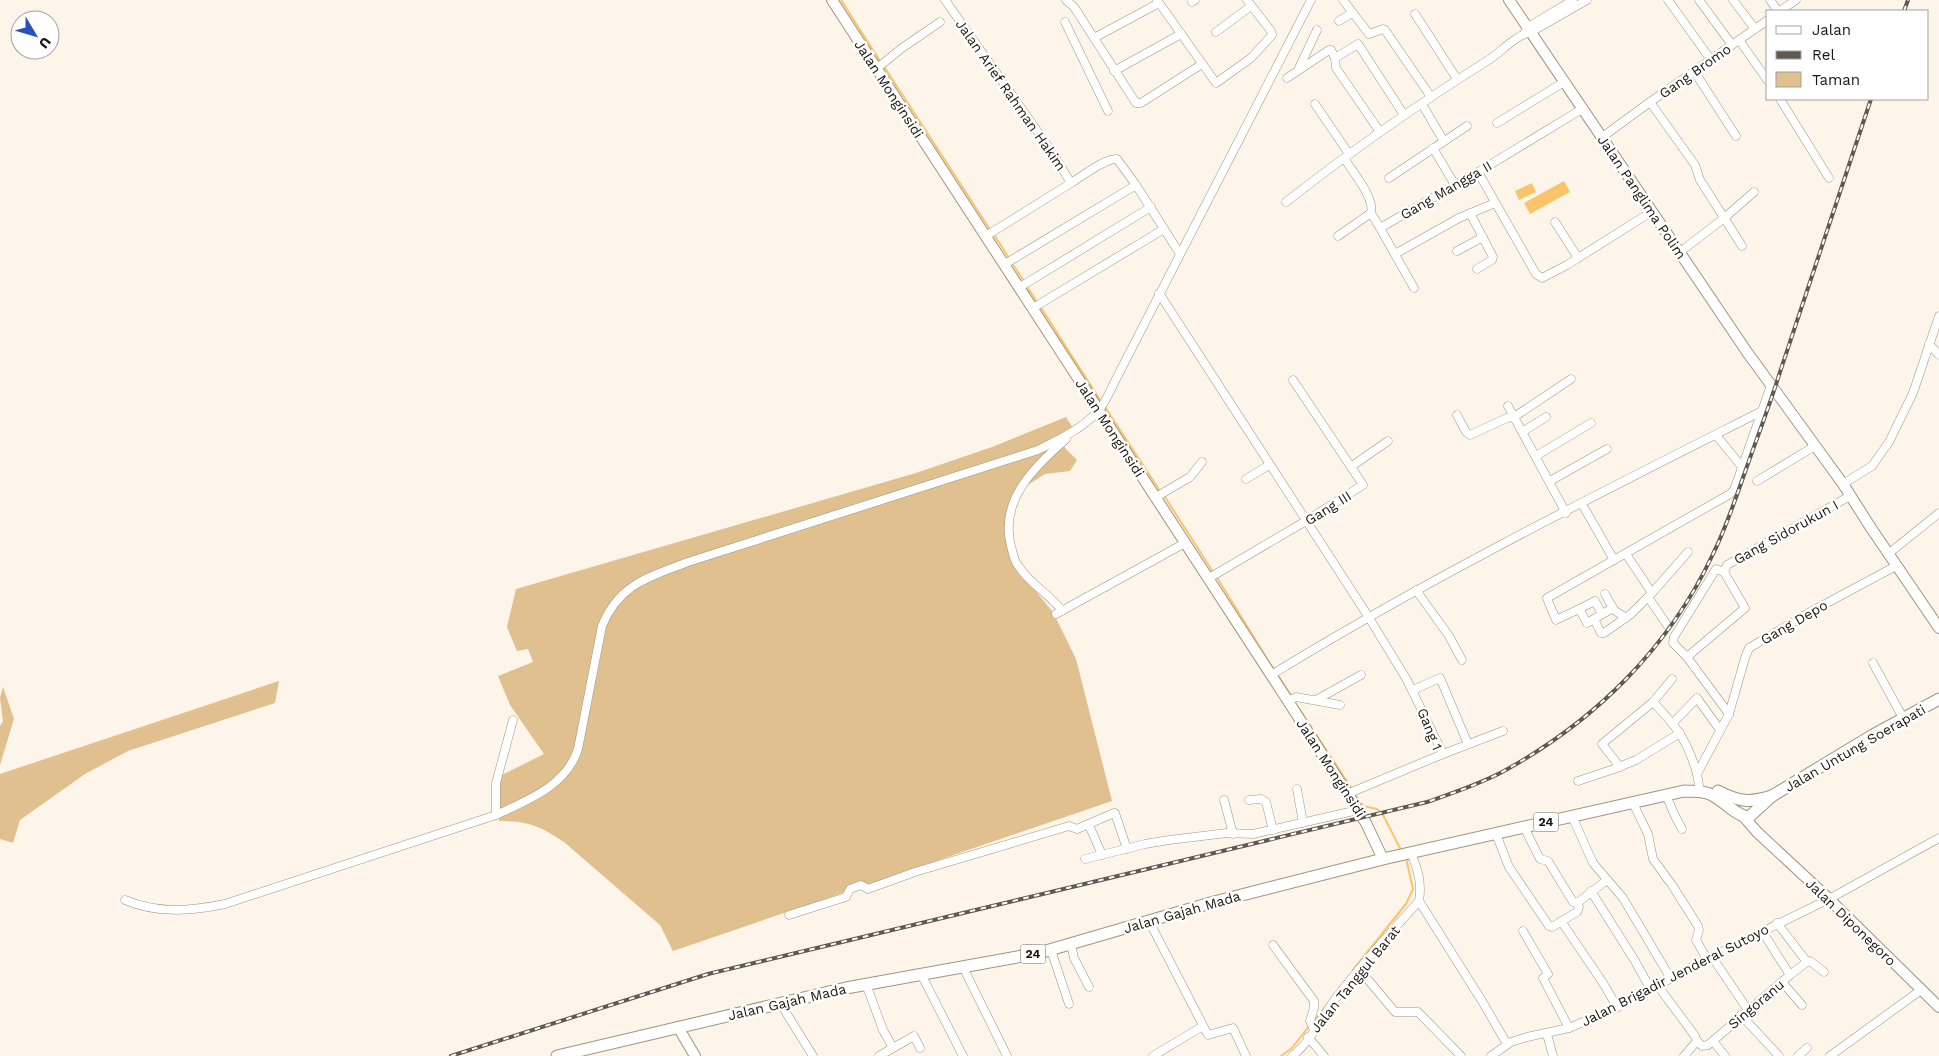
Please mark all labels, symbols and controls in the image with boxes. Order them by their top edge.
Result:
north arrow [10,10,60,60]
legend [1766,10,1929,100]
street label: Jalan Arief Rahman Hakim [953,16,1069,174]
text: Jalan [1812,21,1851,39]
text: U [36,34,55,52]
street label: Jalan Monginsidi [851,37,927,141]
street label: Gang Bromo [1656,40,1734,102]
text: Rel [1812,46,1835,64]
text: Taman [1812,71,1860,89]
street label: Jalan Panglima Polim [1595,132,1689,262]
street label: Gang Mangga II [1397,157,1495,223]
street label: Jalan Monginsidi [1072,376,1148,480]
street label: Gang III [1302,488,1354,528]
street label: Gang Sidorukun I [1731,497,1841,567]
street label: Gang Depo [1758,596,1830,648]
street label: Jalan Untung Soerapati [1782,701,1928,795]
street label: Gang 1 [1414,706,1446,752]
street label: Jalan Monginsidi [1293,716,1369,820]
road number: 24 [1534,812,1558,832]
street label: Jalan Diponegoro [1803,875,1899,969]
street label: Jalan Gajah Mada [1122,888,1242,936]
street label: Jalan Brigadir Jenderal Sutoyo [1579,921,1771,1029]
street label: Jalan Tanggul Barat [1307,922,1403,1036]
road number: 24 [1020,944,1046,964]
street label: Singoranu [1725,976,1787,1032]
street label: Jalan Gajah Mada [726,981,848,1023]

